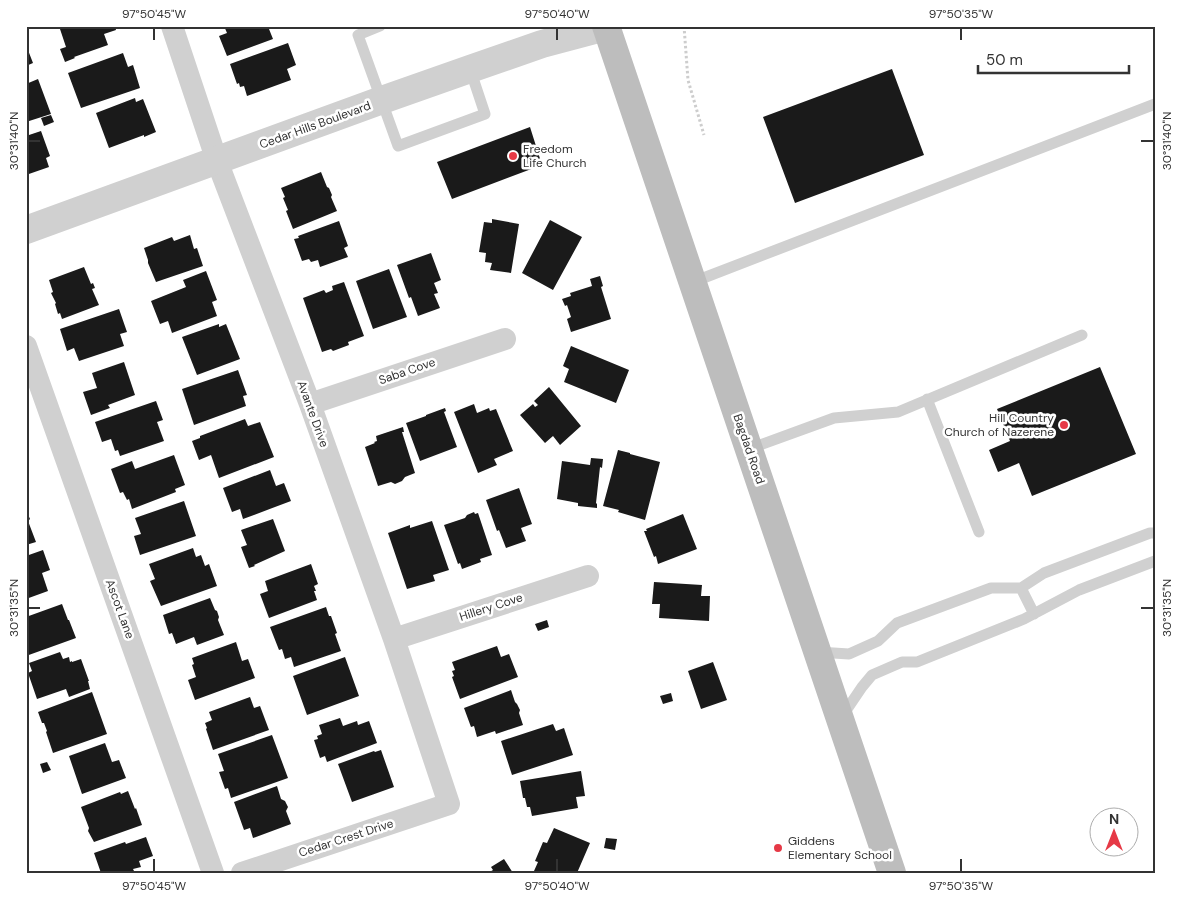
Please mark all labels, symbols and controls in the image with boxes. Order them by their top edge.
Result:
text: 97°50'45"W [122,6,186,22]
text: 97°50'40"W [524,6,590,22]
text: 97°50'35"W [929,6,994,22]
scale bar [978,42,1130,74]
text: 50 m [986,50,1023,70]
street label: Cedar Hills Boulevard [257,97,373,153]
text: 30°31'40"N [6,112,22,170]
text: 30°31'40"N [1159,112,1175,170]
place label: Freedom Life Church [523,141,587,171]
marker: Freedom Life Church [507,150,519,162]
street label: Saba Cove [377,354,438,388]
street label: Avante Drive [294,378,333,450]
place label: Hill Country Church of Nazerene [944,410,1054,440]
street label: Bagdad Road [730,412,768,486]
marker: Hill Country Church of Nazerene [1058,419,1070,431]
street label: Ascot Lane [102,577,138,641]
text: 30°31'35"N [6,579,22,637]
text: 30°31'35"N [1159,579,1175,637]
street label: Hillery Cove [457,589,525,625]
north arrow [1088,806,1138,856]
text: N [1109,810,1119,828]
street label: Cedar Crest Drive [297,815,396,861]
place label: Giddens Elementary School [788,833,892,863]
marker: Giddens Elementary School [772,842,784,854]
text: 97°50'45"W [122,878,186,894]
text: 97°50'40"W [524,878,590,894]
text: 97°50'35"W [929,878,994,894]

